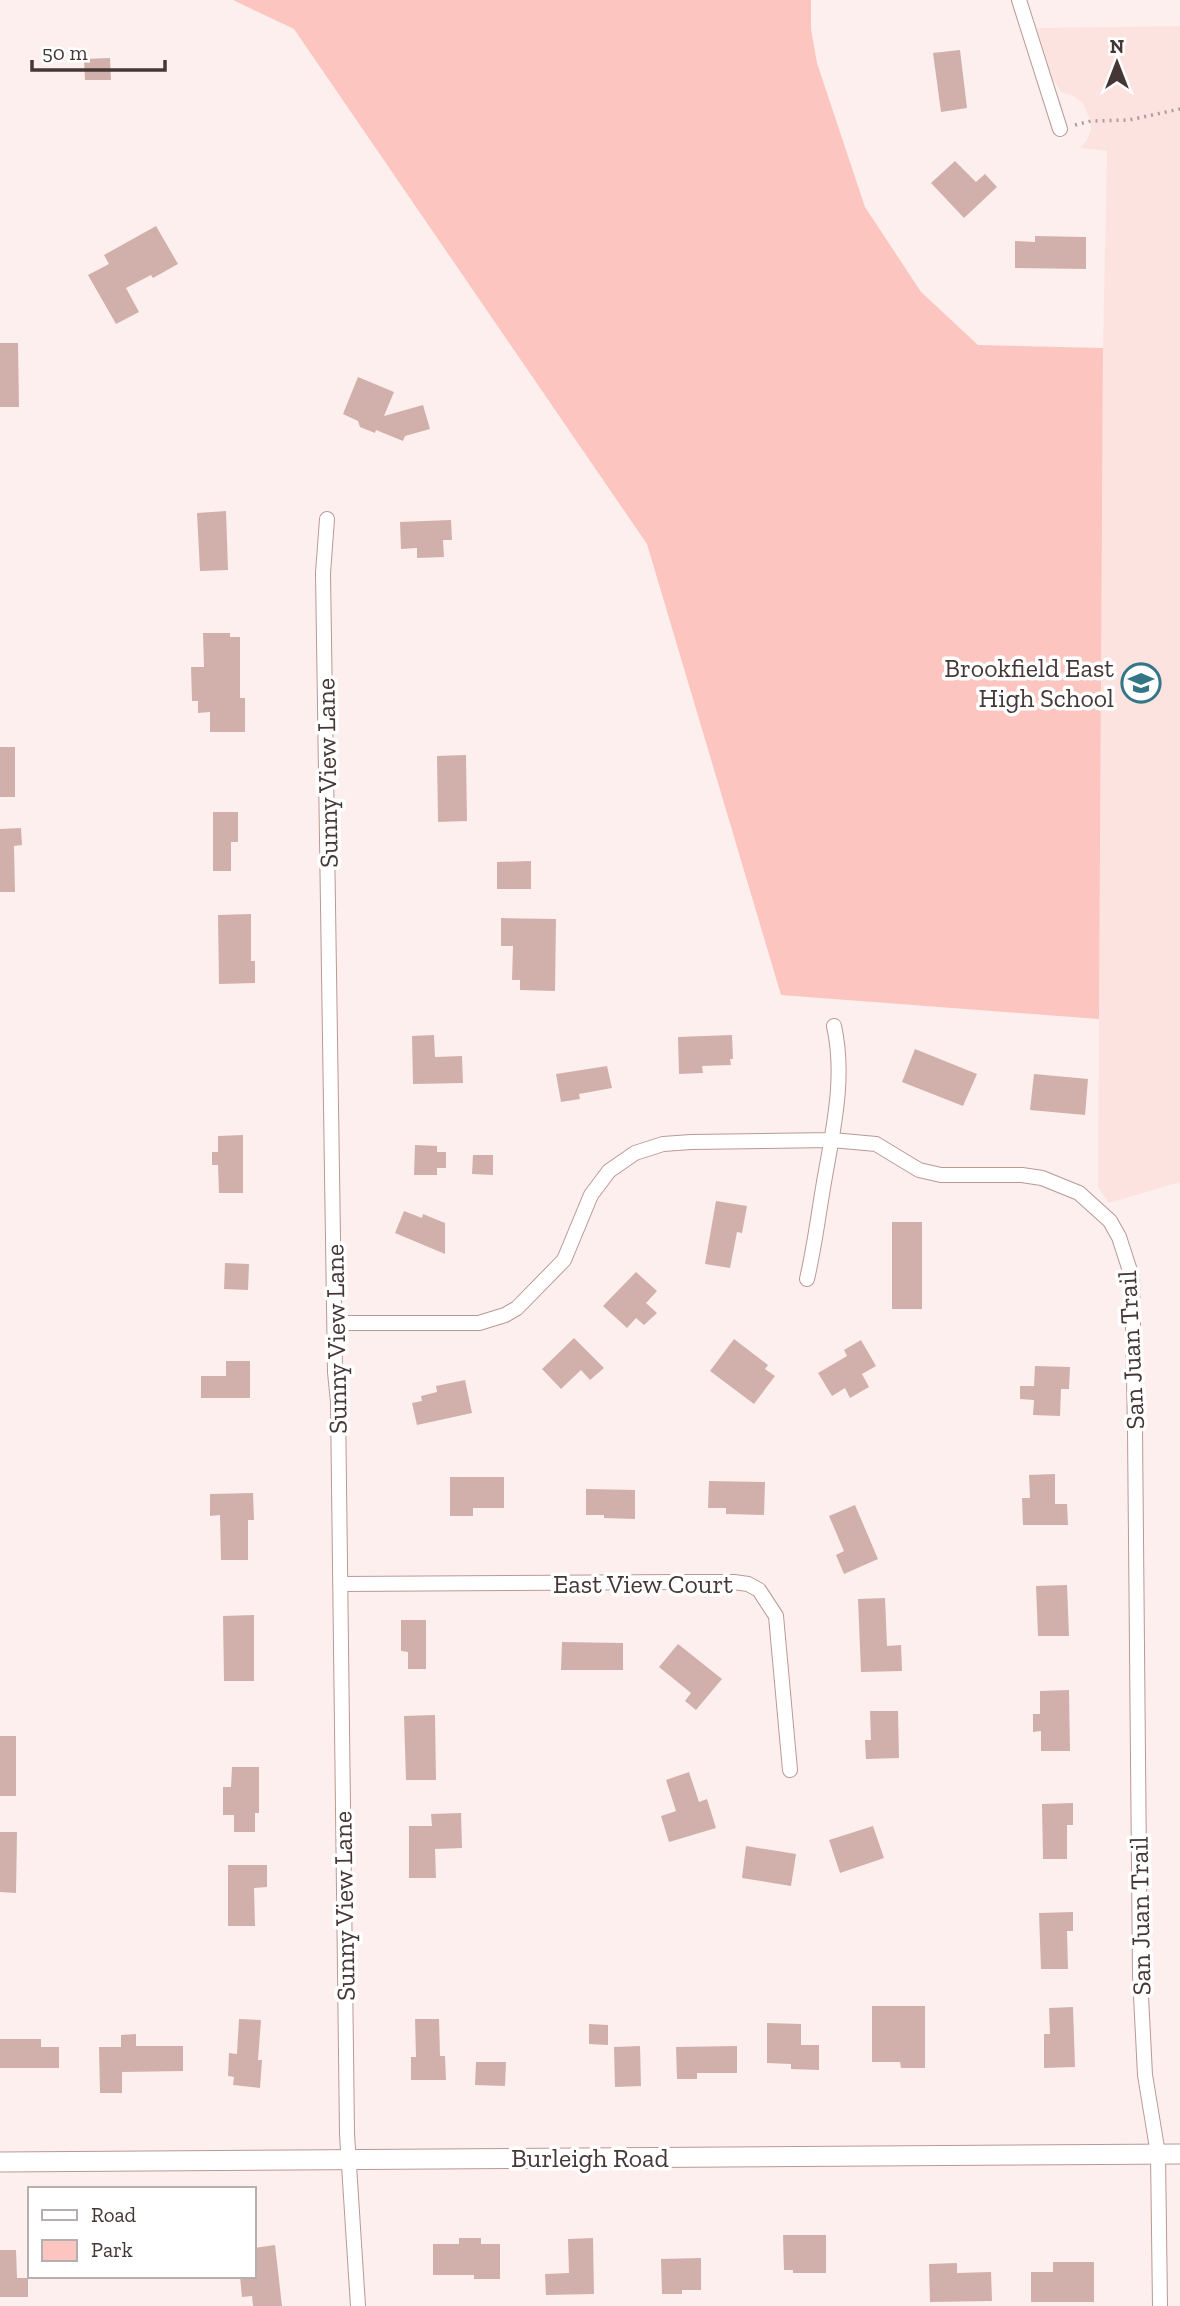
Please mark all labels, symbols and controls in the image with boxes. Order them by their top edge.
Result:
scale bar [32,28,164,72]
north arrow [1082,28,1152,98]
text: N [1110,35,1124,58]
text: 50 m [42,40,88,65]
place label: Brookfield East High School [944,652,1114,714]
school or university icon: Brookfield East High School [1120,662,1162,704]
street label: Sunny View Lane [309,678,345,868]
street label: Sunny View Lane [318,1244,354,1434]
street label: San Juan Trail [1111,1270,1151,1430]
street label: East View Court [553,1568,733,1600]
street label: Sunny View Lane [326,1811,362,2001]
street label: San Juan Trail [1123,1836,1157,1996]
street label: Burleigh Road [511,2142,669,2174]
legend [28,2187,256,2278]
text: Road [91,2202,137,2227]
text: Park [91,2237,133,2262]

